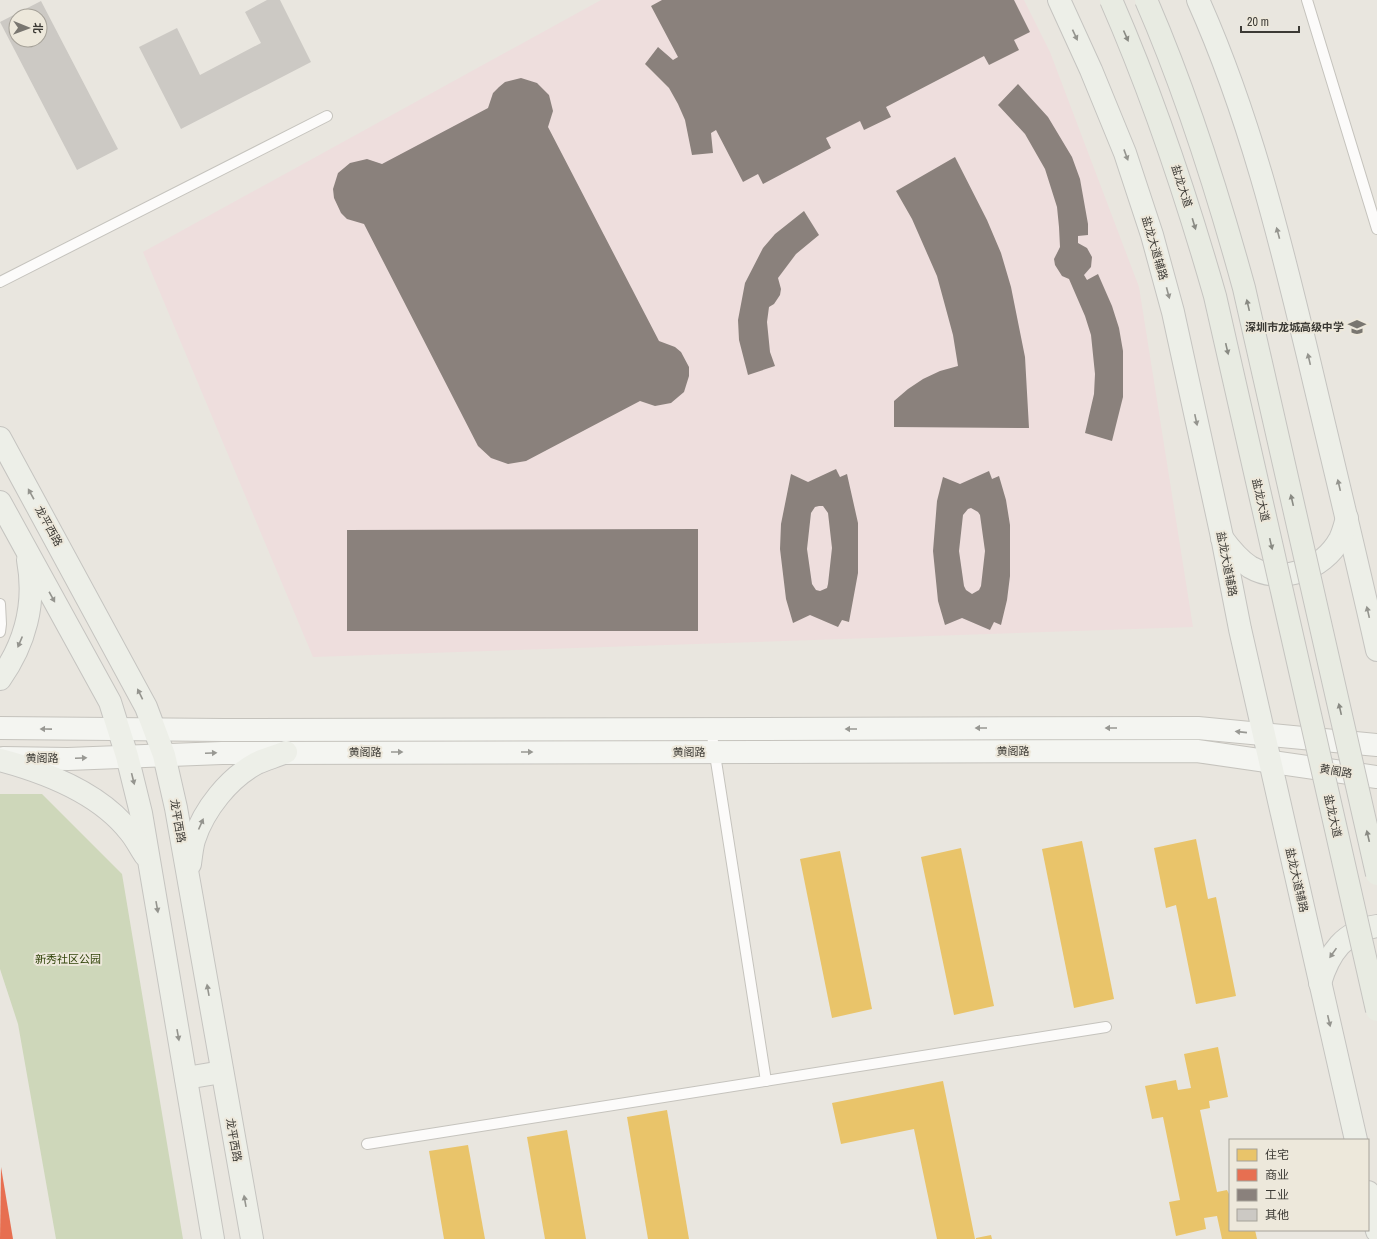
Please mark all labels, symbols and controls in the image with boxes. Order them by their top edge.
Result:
north arrow [8,8,48,48]
scale bar [1241,8,1299,34]
text: 20 m [1247,14,1269,30]
text: 北 [31,23,45,34]
one-way arrow [1072,30,1078,41]
one-way arrow [1124,30,1130,42]
one-way arrow [1123,150,1129,162]
street label: 盐龙大道 [1169,163,1195,209]
street label: 盐龙大道辅路 [1139,214,1171,282]
one-way arrow [1191,218,1197,230]
one-way arrow [1274,227,1280,239]
one-way arrow [1165,287,1171,299]
one-way arrow [1244,299,1250,311]
school or university icon: 深圳市龙城高级中学 [1347,317,1367,337]
place label: 深圳市龙城高级中学 [1245,320,1344,334]
one-way arrow [1225,343,1231,356]
one-way arrow [1305,353,1311,365]
one-way arrow [1194,413,1200,426]
street label: 盐龙大道 [1249,477,1273,523]
one-way arrow [1336,479,1342,491]
one-way arrow [27,488,34,499]
one-way arrow [1289,494,1295,506]
street label: 龙平西路 [32,503,66,549]
street label: 盐龙大道辅路 [1214,530,1240,598]
one-way arrow [1269,538,1275,551]
one-way arrow [49,591,56,603]
one-way arrow [1365,606,1371,618]
one-way arrow [17,637,23,649]
one-way arrow [137,688,143,699]
one-way arrow [1336,703,1342,715]
one-way arrow [974,725,987,731]
one-way arrow [1104,725,1117,731]
one-way arrow [39,726,52,732]
one-way arrow [844,726,857,732]
one-way arrow [1235,728,1247,735]
street label: 黄阁路 [997,744,1030,758]
street label: 黄阁路 [349,745,382,759]
street label: 黄阁路 [673,745,706,759]
one-way arrow [391,749,404,755]
one-way arrow [521,749,534,755]
one-way arrow [205,750,218,756]
street label: 黄阁路 [26,751,59,765]
one-way arrow [75,755,88,761]
street label: 黄阁路 [1319,762,1353,780]
one-way arrow [130,773,136,785]
street label: 盐龙大道 [1321,793,1345,839]
street label: 龙平西路 [167,798,189,844]
one-way arrow [199,817,205,829]
one-way arrow [1365,830,1371,842]
street label: 盐龙大道辅路 [1283,846,1311,914]
one-way arrow [154,901,160,913]
one-way arrow [1329,947,1337,958]
park label: 新秀社区公园 [35,952,101,966]
one-way arrow [204,984,210,996]
one-way arrow [1326,1015,1332,1027]
one-way arrow [176,1029,182,1041]
street label: 龙平西路 [223,1117,245,1163]
legend [1229,1139,1369,1231]
text: 住宅 [1265,1147,1289,1163]
text: 商业 [1265,1167,1289,1183]
text: 工业 [1265,1187,1289,1203]
one-way arrow [242,1194,248,1207]
text: 其他 [1265,1207,1289,1223]

